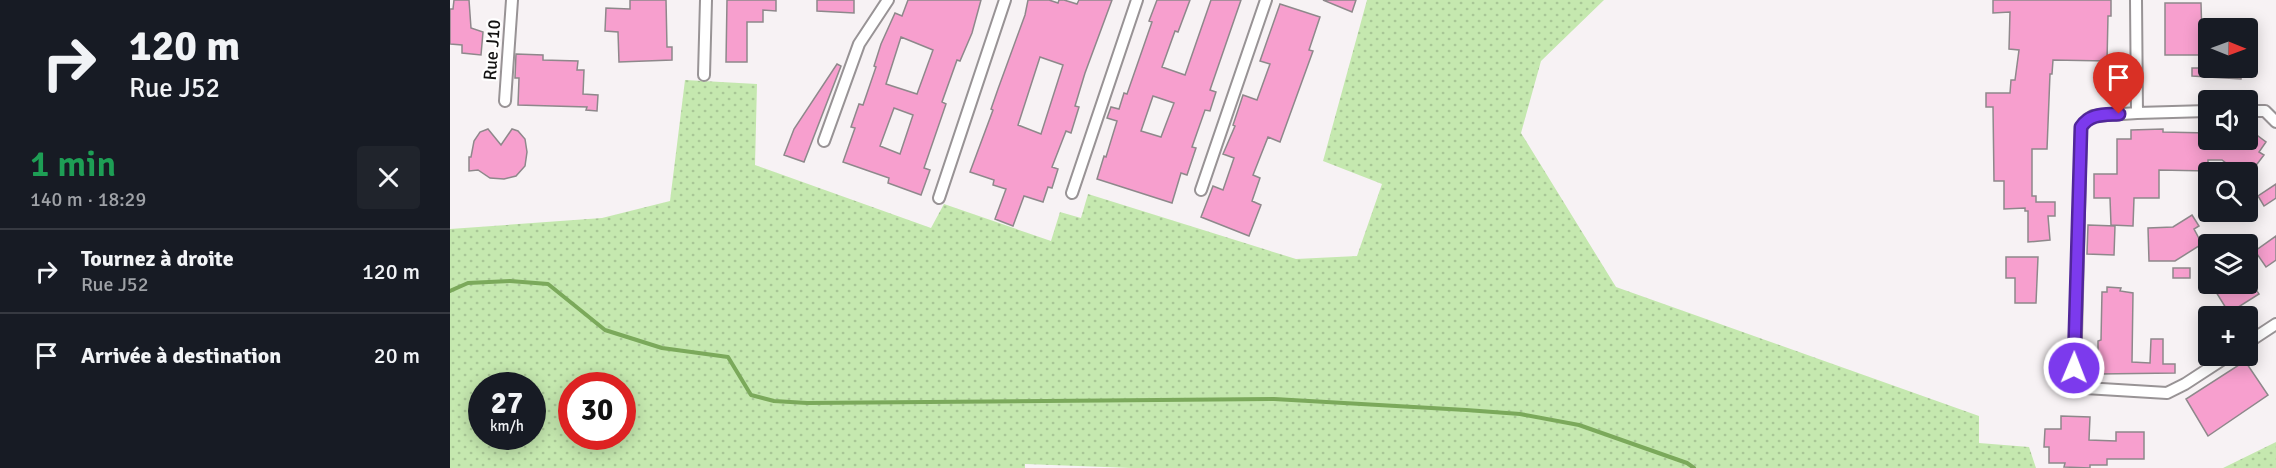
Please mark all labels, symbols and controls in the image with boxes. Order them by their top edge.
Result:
north arrow [2198,18,2258,78]
map controls [2198,18,2258,366]
street label: Rue J10 [479,19,505,81]
text: 120 m [129,21,240,72]
icon: right [30,24,108,102]
pin [2093,52,2144,114]
icon: arrive [2102,61,2135,94]
text: Rue J52 [129,72,220,105]
button: sound [2198,90,2258,150]
text: 1 min [30,142,116,187]
button: close [357,146,420,209]
button: search [2198,162,2258,222]
text: 140 m · 18:29 [30,187,146,212]
button: layers [2198,234,2258,294]
text: Tournez à droite [81,245,234,272]
icon: right [30,255,63,288]
text: 120 m [362,258,420,285]
text: Rue J52 [81,272,148,297]
button: + [2198,306,2258,366]
position arrow [2042,336,2106,400]
icon: arrive [30,339,63,372]
text: Arrivée à destination [81,342,281,369]
text: 20 m [374,342,420,369]
speed limit sign: 30 [558,372,636,450]
text: 27 [491,385,523,422]
text: km/h [490,417,524,435]

